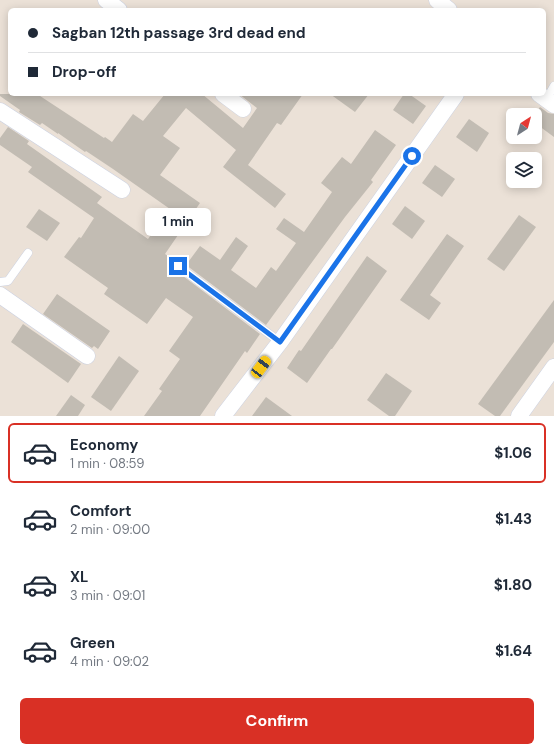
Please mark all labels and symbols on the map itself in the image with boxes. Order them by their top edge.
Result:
north arrow [506,108,542,144]
route start [403,147,421,165]
callout: 1 min [145,208,211,236]
route end [169,257,187,275]
car [249,354,273,380]

